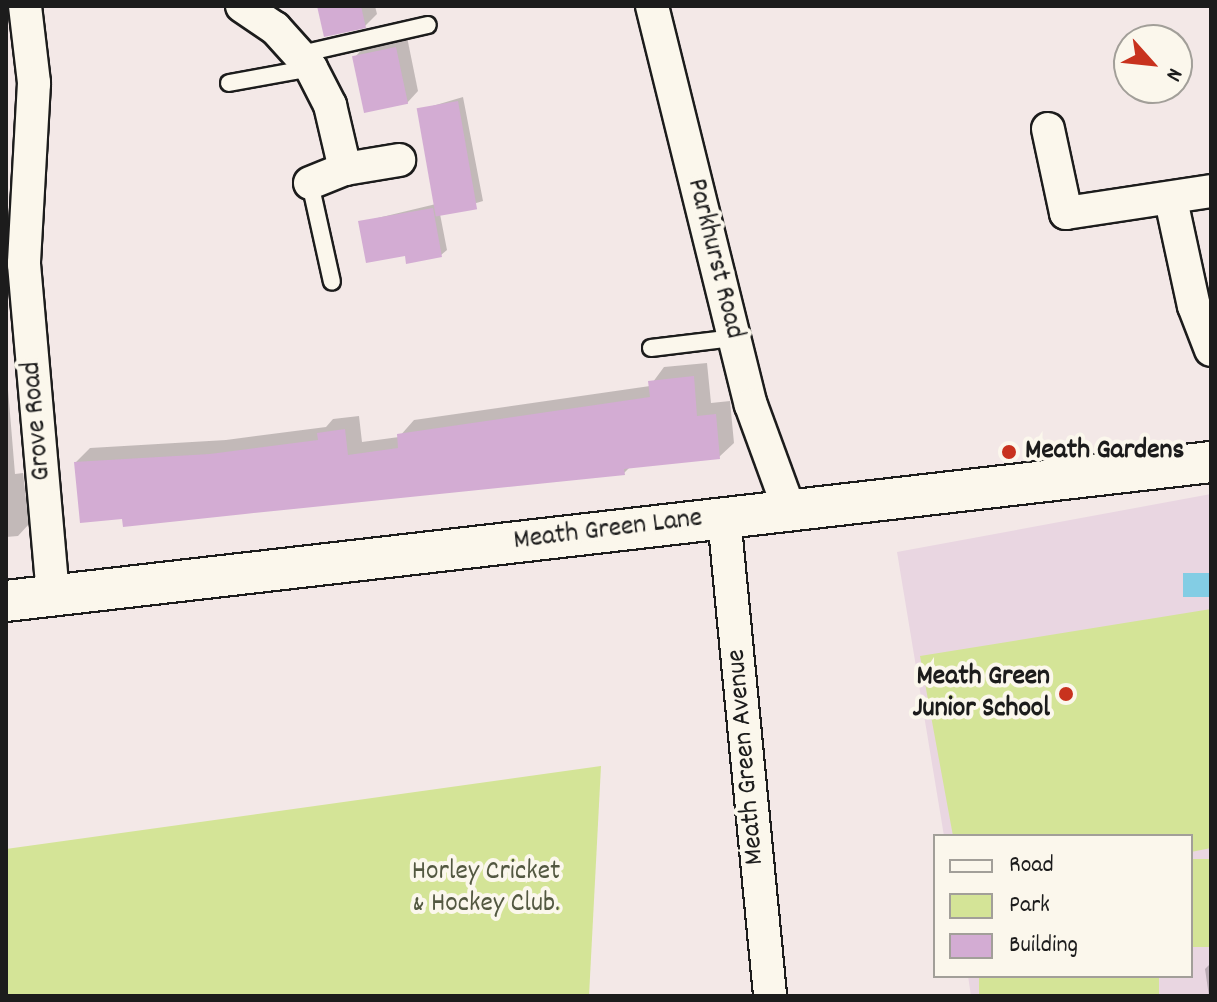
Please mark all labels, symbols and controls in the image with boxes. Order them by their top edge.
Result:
north arrow [1113,24,1193,104]
text: N [1157,62,1189,86]
street label: Parkhurst Road [678,175,750,343]
street label: Grove Road [16,360,60,482]
place label: Meath Gardens [1025,435,1184,469]
marker: Meath Gardens [1000,443,1018,461]
street label: Meath Green Lane [512,503,704,559]
street label: Meath Green Avenue [721,648,773,866]
place label: Meath Green Junior School [912,661,1050,727]
marker: Meath Green Junior School [1057,685,1075,703]
legend [933,834,1193,978]
text: Road [1009,849,1054,883]
park label: Horley Cricket & Hockey Club. [412,856,560,922]
text: Park [1009,889,1050,923]
text: Building [1009,929,1078,963]

